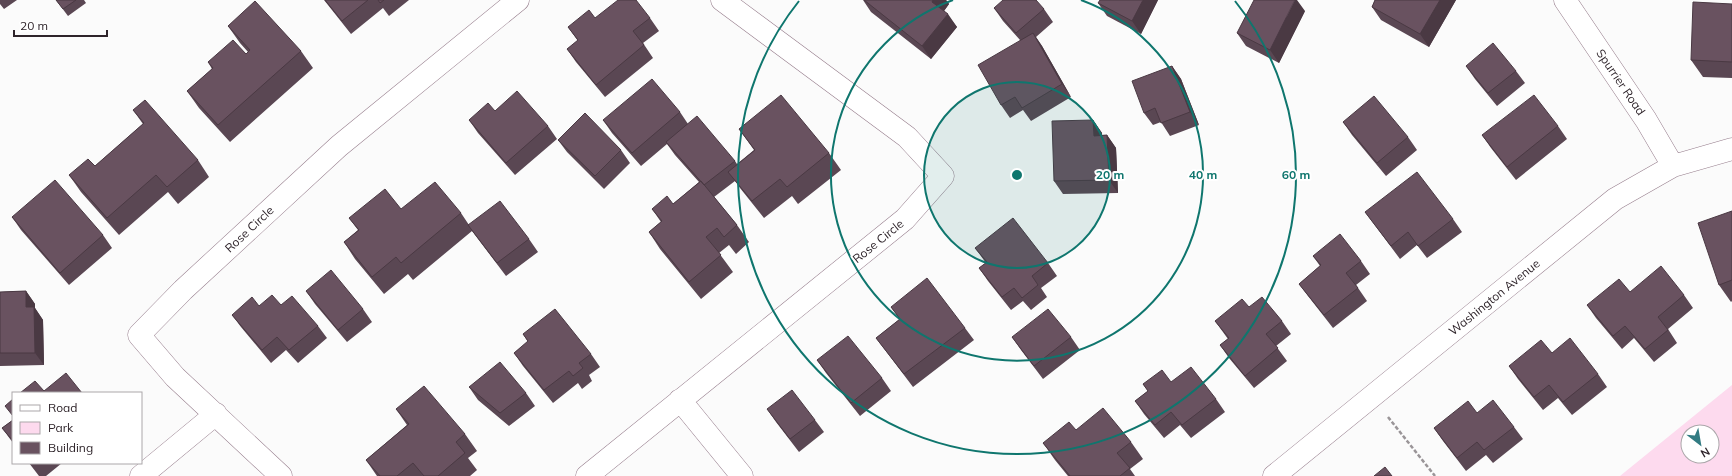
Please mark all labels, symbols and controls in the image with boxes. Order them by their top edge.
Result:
scale bar [14,12,107,38]
text: 20 m [20,18,48,33]
street label: Spurrier Road [1593,46,1649,118]
text: 20 m [1096,167,1124,182]
text: 40 m [1189,167,1217,182]
text: 60 m [1282,167,1310,182]
centre of rings [1010,168,1024,182]
street label: Rose Circle [221,203,277,255]
street label: Rose Circle [849,216,907,266]
street label: Washington Avenue [1445,256,1543,338]
legend [12,392,142,464]
text: Road [48,400,77,415]
text: Park [48,420,74,435]
north arrow [1680,424,1720,464]
text: Building [48,440,93,455]
text: N [1698,444,1712,461]

